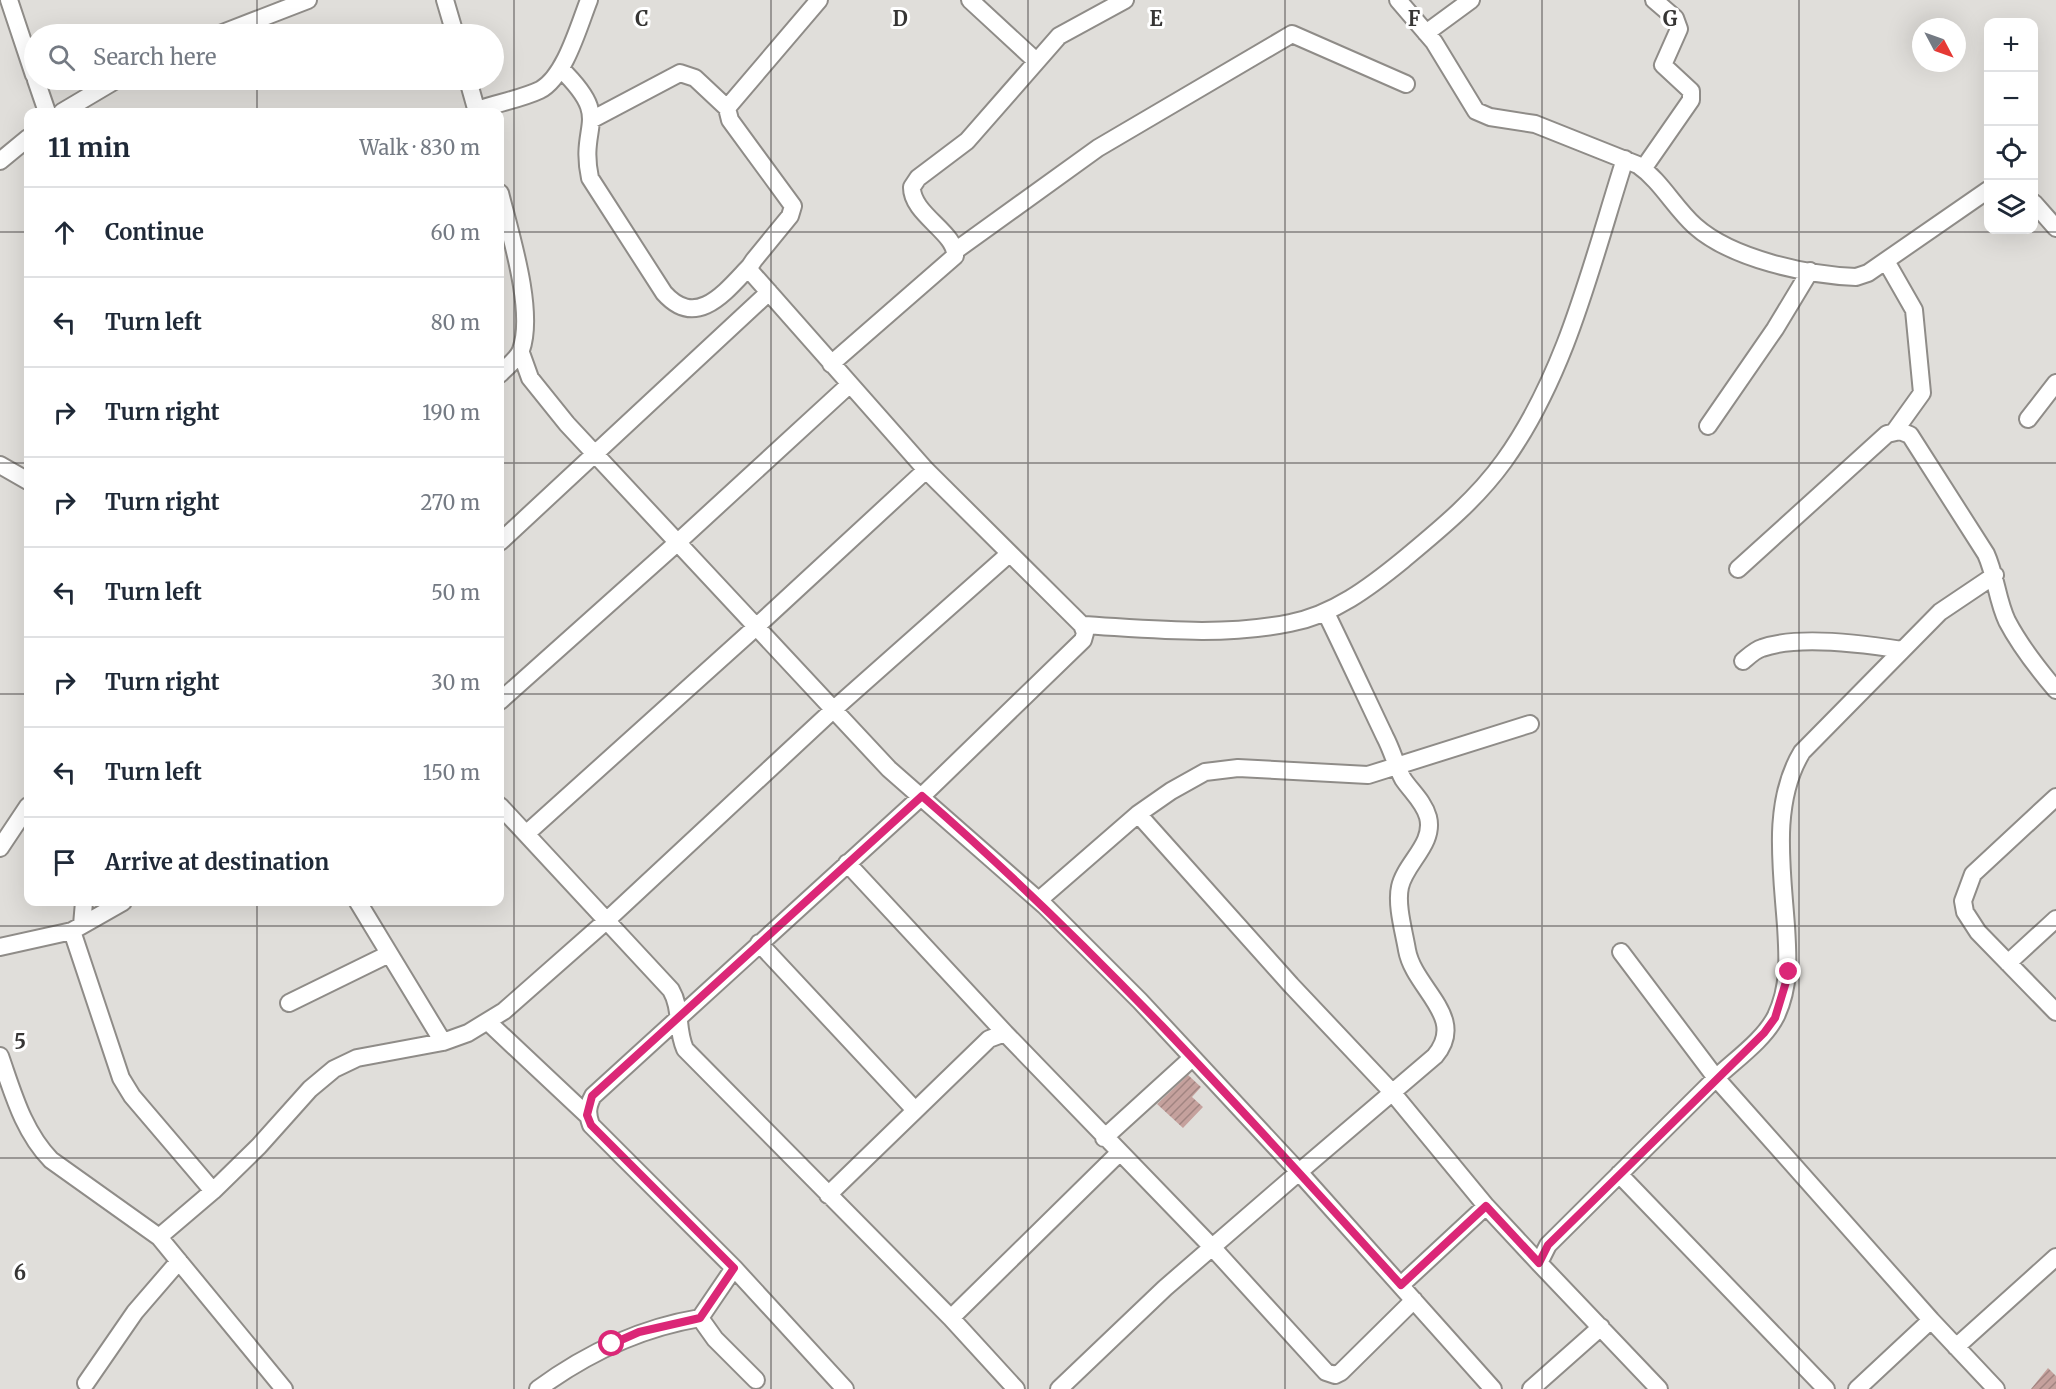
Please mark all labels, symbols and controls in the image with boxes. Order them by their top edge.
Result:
text: C [635,6,649,31]
text: D [892,6,908,31]
text: E [1149,6,1163,31]
text: F [1408,6,1421,31]
text: G [1663,6,1678,31]
north arrow [1912,18,1966,72]
map controls [1984,18,2038,234]
button: + [1984,18,2038,72]
search box [24,24,504,90]
icon: search [45,41,78,74]
text: Search here [93,43,216,71]
button: − [1984,72,2038,126]
button: locate [1984,126,2038,180]
text: 11 min [48,131,130,164]
text: Walk · 830 m [359,135,480,160]
button: layers [1984,180,2038,234]
icon: ahead [48,216,81,249]
text: Continue [105,218,204,246]
text: 60 m [430,220,480,245]
icon: left [48,306,81,339]
text: Turn left [105,308,202,336]
text: 80 m [431,310,480,335]
icon: right [48,396,81,429]
text: Turn right [105,398,219,426]
text: 190 m [422,400,480,425]
icon: right [48,486,81,519]
text: Turn right [105,488,219,516]
text: 270 m [420,490,480,515]
icon: left [48,576,81,609]
text: Turn left [105,578,202,606]
text: 50 m [431,580,480,605]
icon: right [48,666,81,699]
text: Turn right [105,668,219,696]
text: 30 m [431,670,480,695]
icon: left [48,756,81,789]
text: Turn left [105,758,202,786]
text: 150 m [423,760,480,785]
icon: arrive [48,846,81,879]
text: Arrive at destination [105,848,329,876]
route end [1775,958,1801,984]
text: 5 [14,1029,26,1054]
text: 6 [14,1260,26,1285]
route start [598,1330,624,1356]

